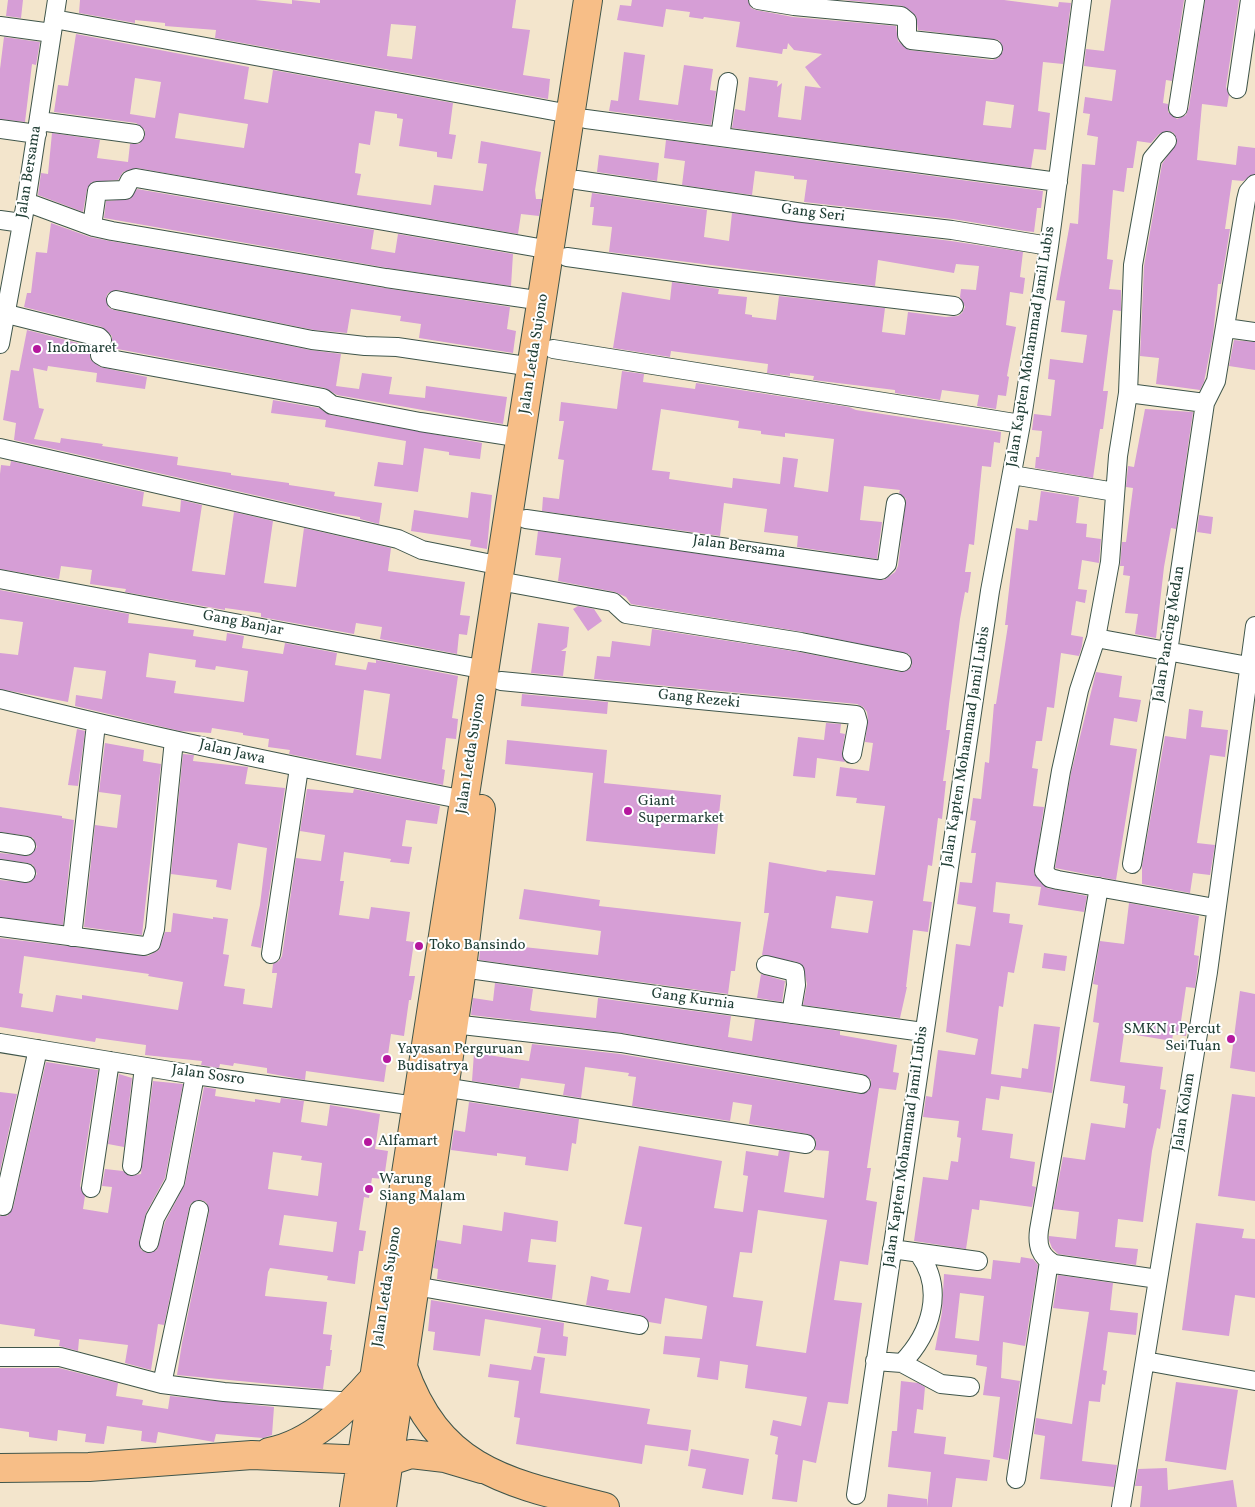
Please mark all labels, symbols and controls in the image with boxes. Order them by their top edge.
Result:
street label: Jalan Bersama [14,124,46,220]
street label: Gang Seri [780,201,846,227]
street label: Jalan Kapten Mohammad Jamil Lubis [1004,225,1060,469]
street label: Jalan Letda Sujono [517,292,553,416]
place label: Indomaret [47,340,117,358]
marker: Indomaret [31,343,43,355]
street label: Jalan Bersama [691,533,787,563]
street label: Jalan Pancing Medan [1150,564,1190,704]
street label: Gang Banjar [201,607,285,641]
street label: Jalan Kapten Mohammad Jamil Lubis [939,625,995,869]
street label: Gang Rezeki [657,687,741,713]
street label: Jalan Letda Sujono [454,692,490,816]
street label: Jalan Jawa [197,737,267,769]
place label: Giant Supermarket [638,793,724,828]
marker: Giant Supermarket [622,805,634,817]
place label: Toko Bansindo [429,937,526,955]
marker: Toko Bansindo [413,940,425,952]
street label: Gang Kurnia [650,985,736,1015]
place label: SMKN 1 Percut Sei Tuan [1123,1021,1221,1056]
street label: Jalan Kapten Mohammad Jamil Lubis [881,1025,933,1269]
marker: SMKN 1 Percut Sei Tuan [1225,1033,1237,1045]
place label: Yayasan Perguruan Budisatrya [397,1041,523,1076]
marker: Yayasan Perguruan Budisatrya [381,1053,393,1065]
street label: Jalan Sosro [170,1062,246,1090]
street label: Jalan Kolam [1170,1072,1200,1152]
place label: Alfamart [378,1133,438,1151]
marker: Alfamart [362,1136,374,1148]
place label: Warung Siang Malam [379,1171,466,1206]
marker: Warung Siang Malam [363,1183,375,1195]
street label: Jalan Letda Sujono [370,1225,406,1349]

